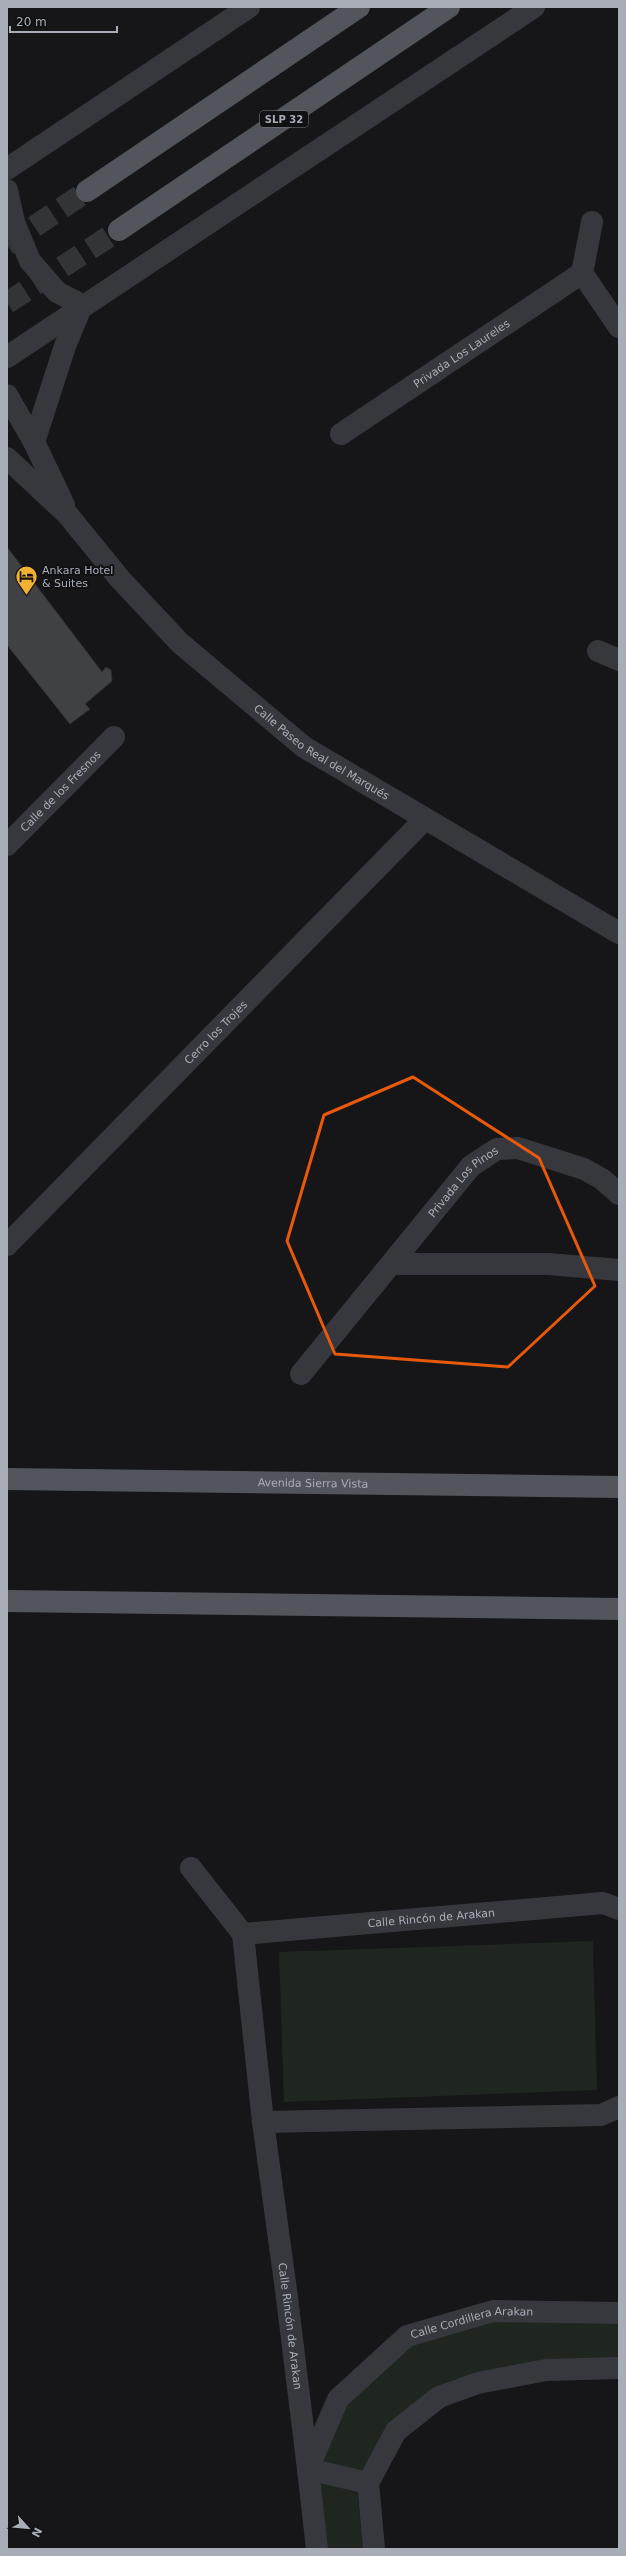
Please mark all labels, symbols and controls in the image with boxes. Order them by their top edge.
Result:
scale bar [10,8,117,34]
text: 20 m [16,15,47,29]
road number: SLP 32 [260,111,308,127]
street label: Privada Los Laureles [411,317,513,391]
hotel icon: Ankara Hotel & Suites [13,563,39,596]
place label: Ankara Hotel & Suites [42,564,113,590]
street label: Calle Paseo Real del Marqués [251,702,392,803]
street label: Calle de los Fresnos [18,748,104,835]
street label: Cerro los Trojes [182,998,250,1067]
street label: Privada Los Pinos [426,1144,501,1220]
street label: Avenida Sierra Vista [258,1476,368,1491]
street label: Calle Rincón de Arakan [367,1906,496,1930]
street label: Calle Rincón de Arakan [275,2262,304,2390]
street label: Calle Cordillera Arakan [409,2305,533,2342]
north arrow [8,2508,48,2548]
text: N [29,2525,44,2539]

